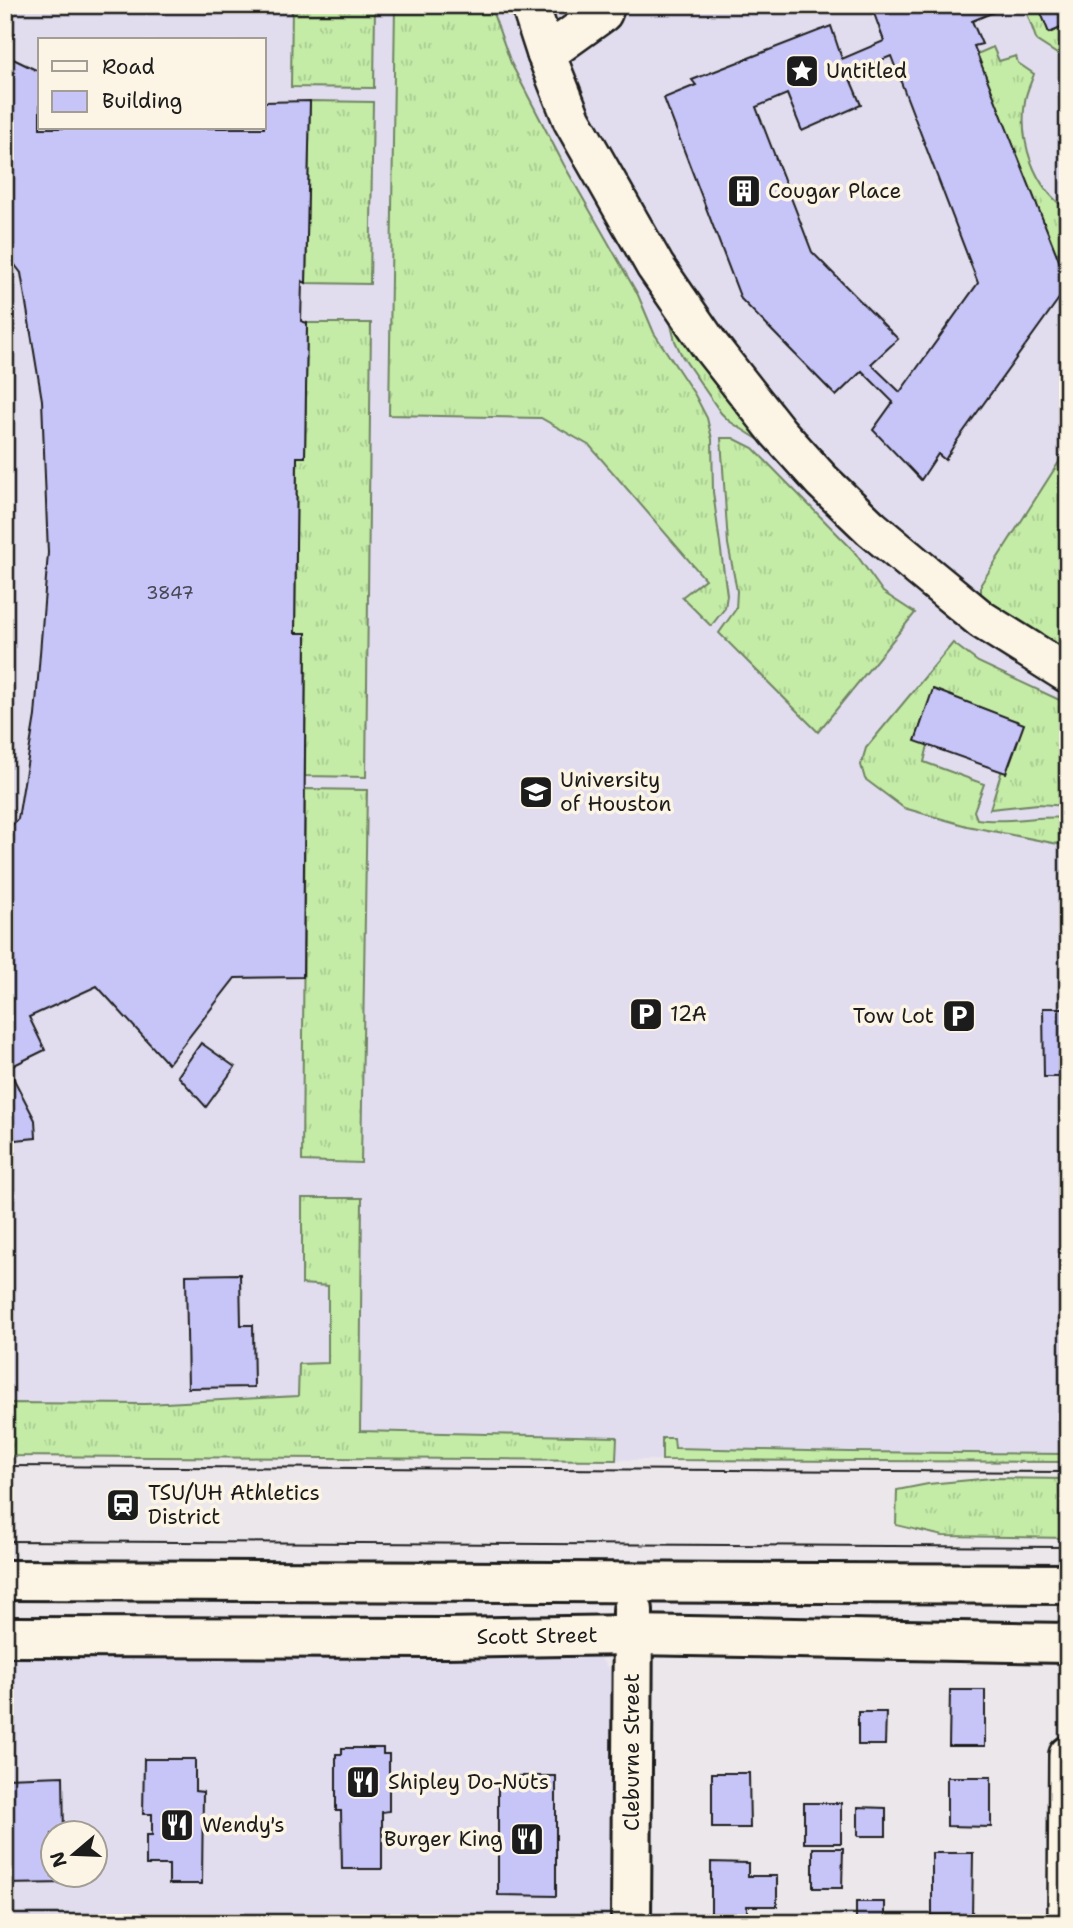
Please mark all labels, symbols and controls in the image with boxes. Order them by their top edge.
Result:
legend [38,38,266,130]
place icon: Untitled [783,52,821,90]
text: Road [102,53,155,81]
place label: Untitled [826,57,907,85]
text: Building [102,87,182,115]
building icon: Cougar Place [725,172,763,210]
place label: Cougar Place [768,177,901,205]
house number: 3847 [146,581,194,605]
place label: University of Houston [560,766,671,818]
school or university icon: University of Houston [517,773,555,811]
parking icon: 12A [627,995,665,1033]
parking icon: Tow Lot [940,997,978,1035]
place label: 12A [670,1000,707,1028]
place label: Tow Lot [853,1002,934,1030]
place label: TSU/UH Athletics District [148,1479,320,1531]
station icon: TSU/UH Athletics District [104,1486,142,1524]
street label: Scott Street [476,1621,598,1651]
street label: Cleburne Street [618,1673,646,1831]
restaurant icon: Shipley Do-Nuts [344,1763,382,1801]
place label: Shipley Do-Nuts [388,1768,549,1796]
restaurant icon: Wendy's [158,1806,196,1844]
place label: Wendy's [202,1811,285,1839]
north arrow [38,1820,108,1890]
restaurant icon: Burger King [508,1820,546,1858]
place label: Burger King [384,1825,503,1853]
text: N [44,1848,73,1871]

